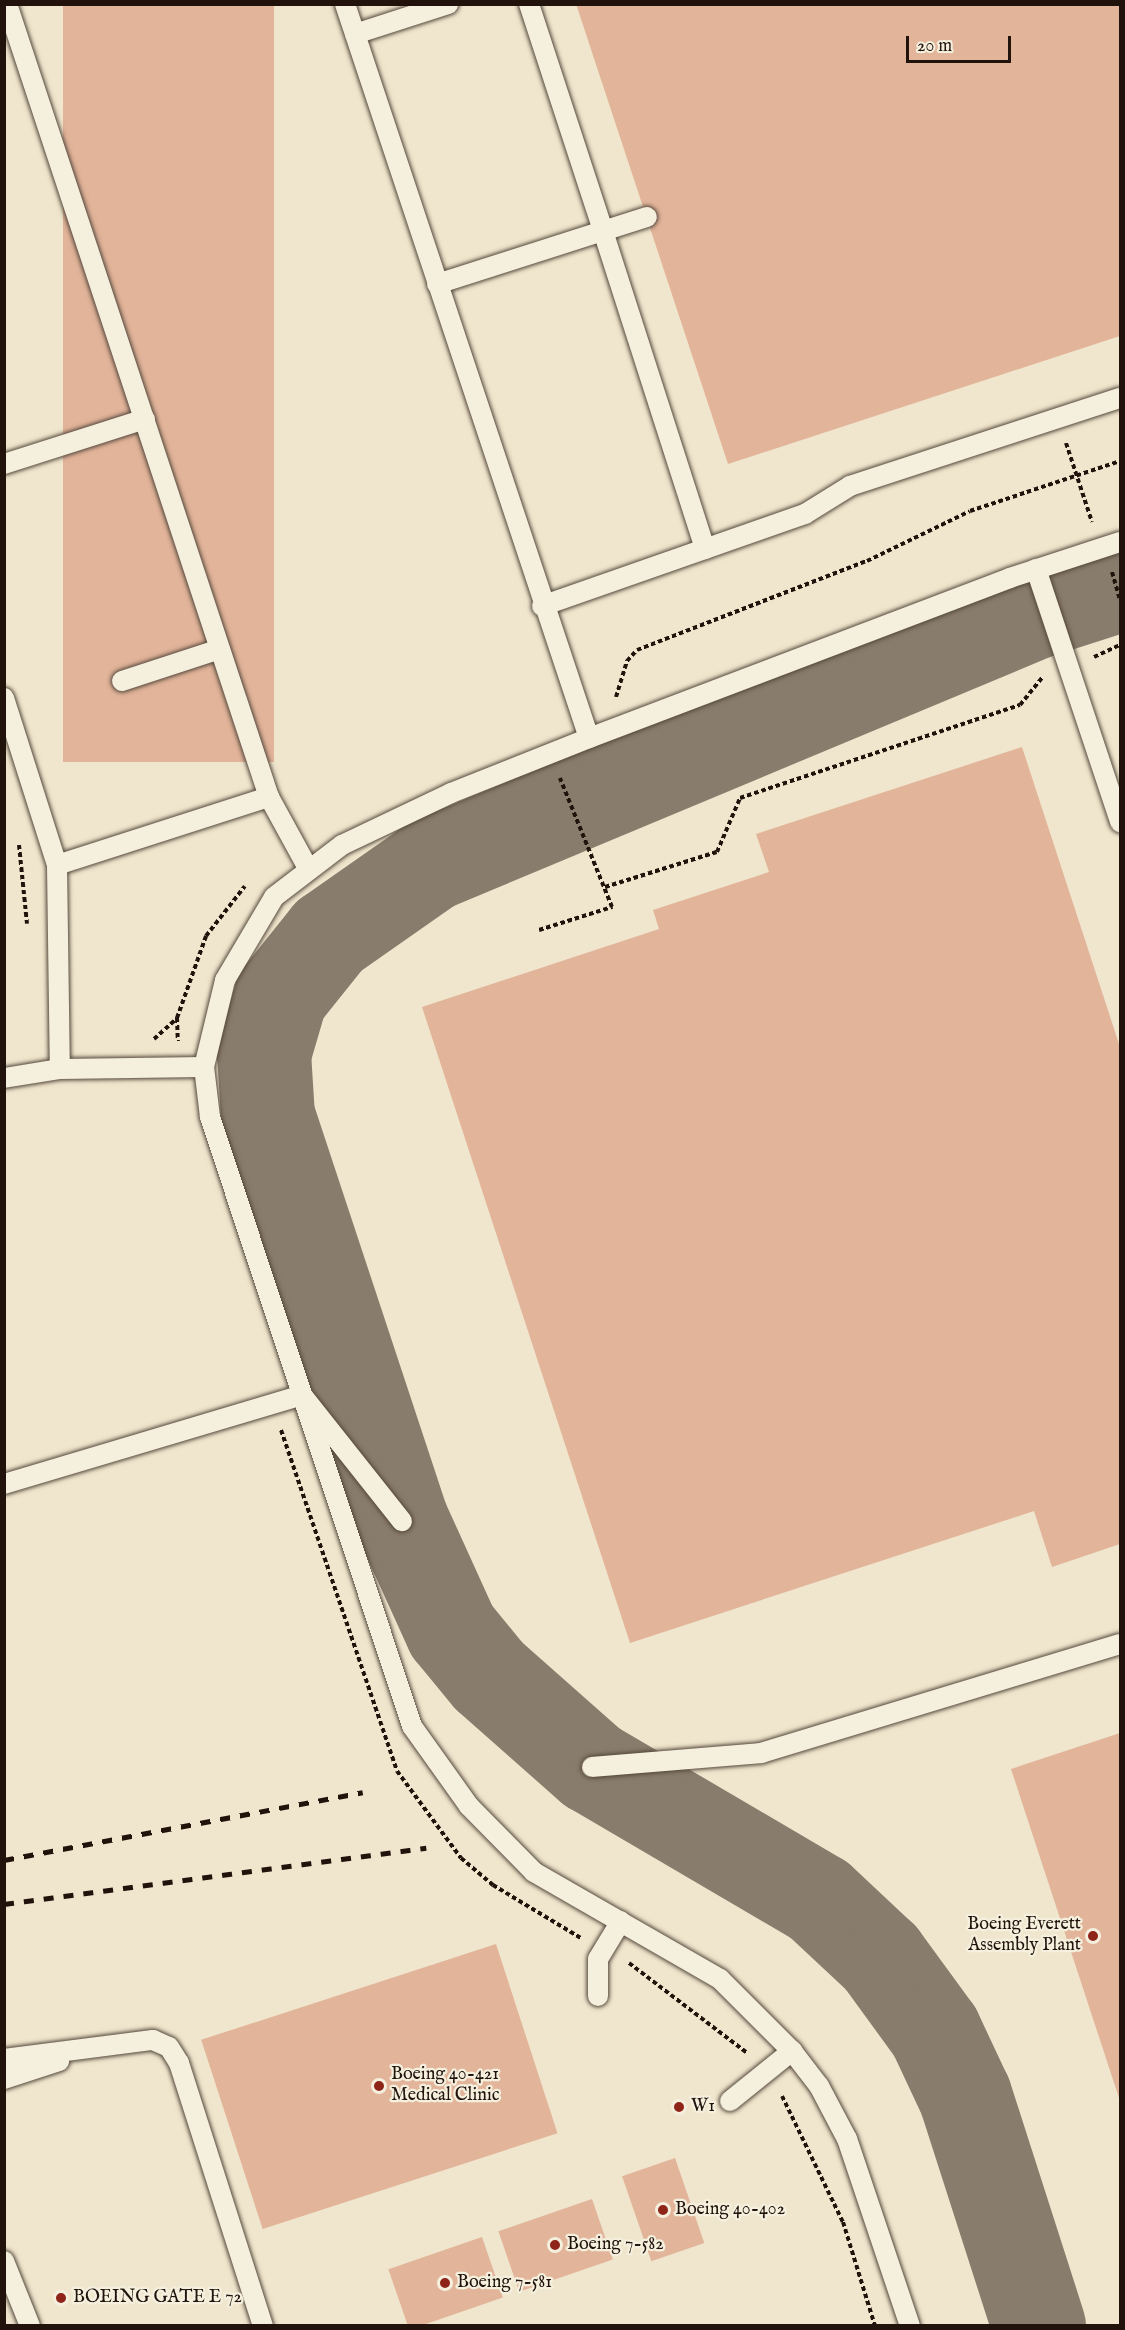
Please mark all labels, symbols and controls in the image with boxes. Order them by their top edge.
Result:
scale bar [909,24,1014,62]
text: 20 m [917,35,952,58]
place label: Boeing Everett Assembly Plant [967,1915,1081,1958]
marker: Boeing Everett Assembly Plant [1086,1929,1100,1943]
place label: Boeing 40-421 Medical Clinic [391,2065,499,2108]
marker: Boeing 40-421 Medical Clinic [372,2079,386,2093]
place label: W1 [691,2096,715,2118]
marker: W1 [672,2100,686,2114]
place label: Boeing 40-402 [675,2199,785,2221]
marker: Boeing 40-402 [656,2203,670,2217]
place label: Boeing 7-582 [567,2234,664,2256]
marker: Boeing 7-582 [548,2238,562,2252]
place label: Boeing 7-581 [457,2272,552,2294]
marker: Boeing 7-581 [438,2276,452,2290]
place label: BOEING GATE E 72 [73,2287,242,2309]
marker: BOEING GATE E 72 [54,2291,68,2305]

